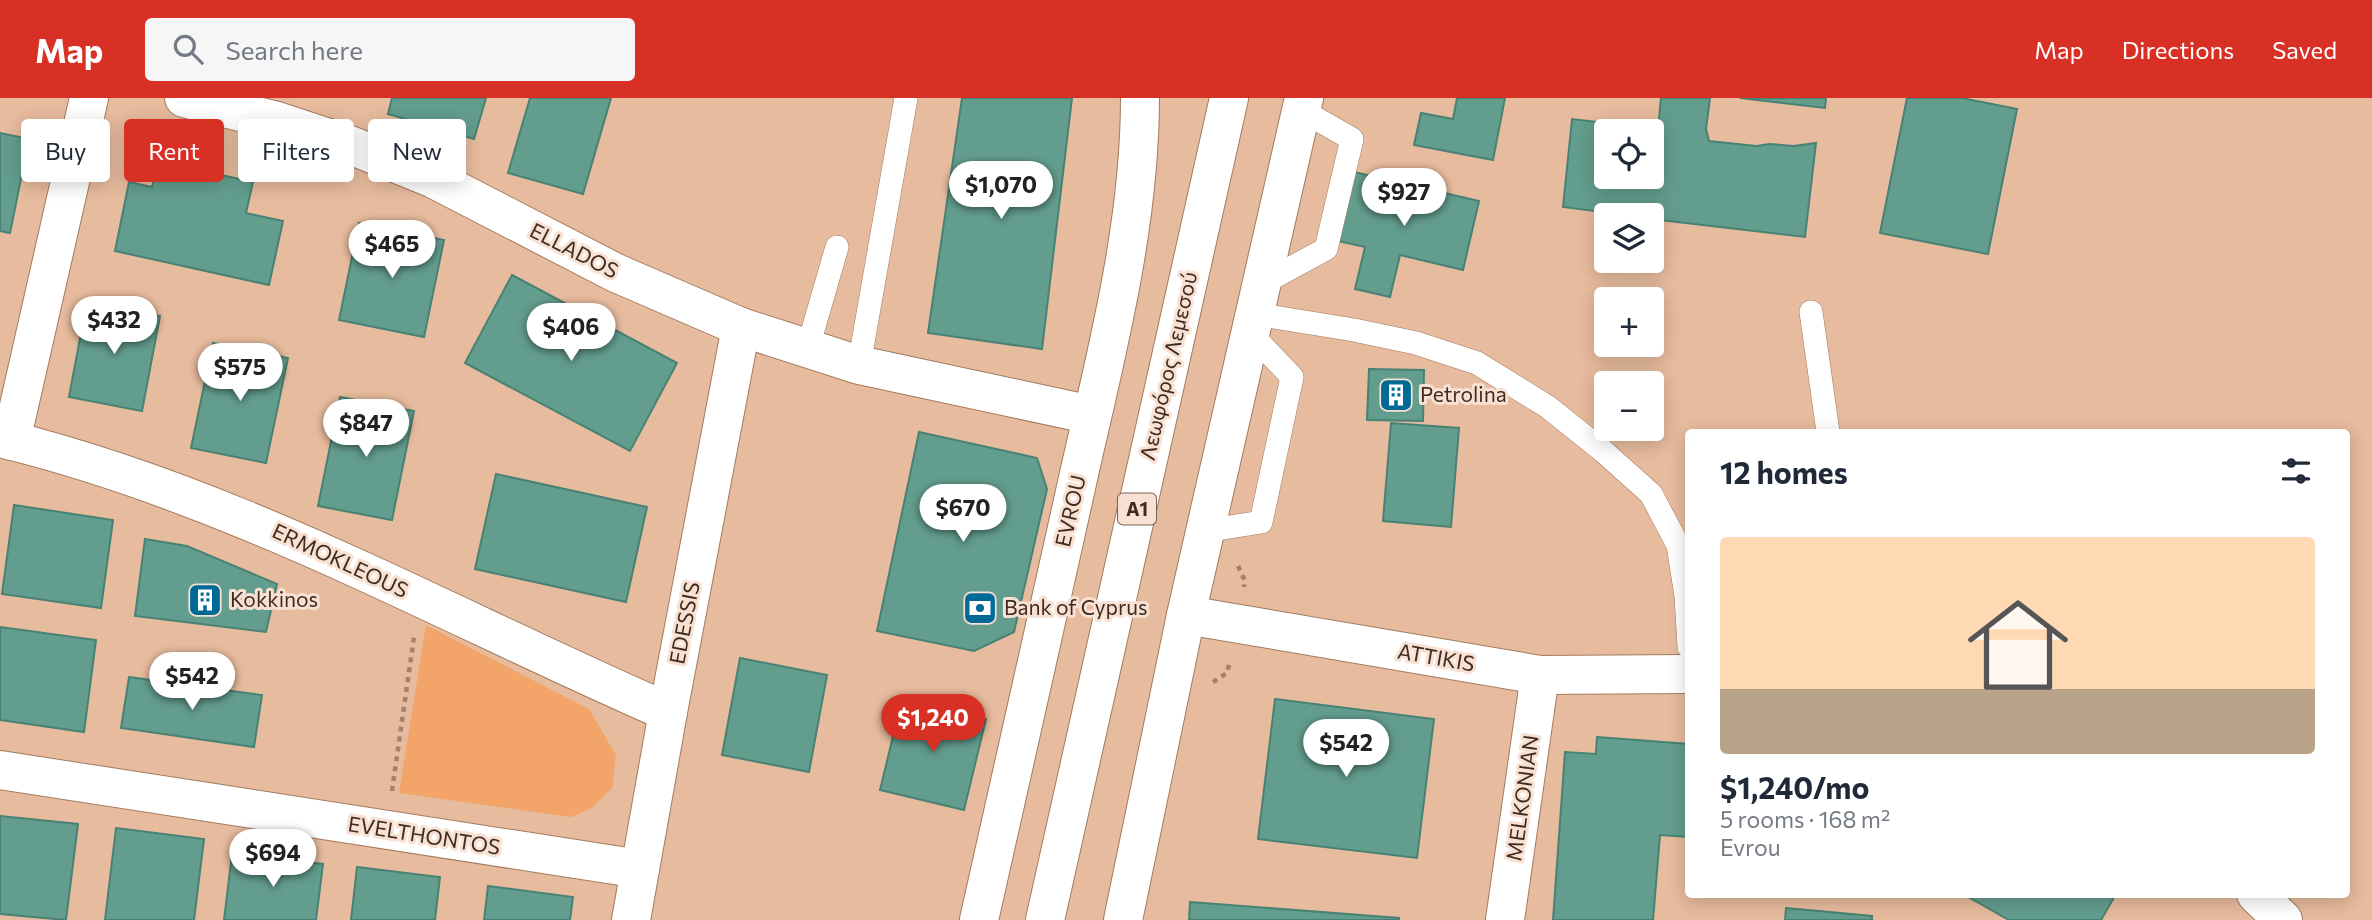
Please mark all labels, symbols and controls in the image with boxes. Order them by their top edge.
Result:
search box [145,18,635,81]
text: Map [35,29,103,70]
icon: search [169,30,207,68]
text: Search here [225,34,363,65]
text: Map [2034,35,2084,64]
text: Directions [2122,35,2234,64]
text: Saved [2272,35,2337,64]
chip: Buy [21,119,110,182]
chip: Rent [124,119,224,182]
chip: Filters [238,119,354,182]
chip: New [368,119,466,182]
map controls [1594,119,1664,441]
button: locate [1594,119,1664,189]
pin: $1,070 [944,162,1058,221]
pin: $927 [1363,169,1445,228]
text: $1,070 [965,170,1037,198]
text: $927 [1378,177,1430,205]
button: layers [1594,203,1664,273]
street label: ELLADOS [526,217,623,283]
pin: $465 [351,220,433,280]
text: $465 [365,229,419,257]
street label: Λεωφόρος Λεμεσού [1134,269,1201,462]
button: + [1594,287,1664,357]
pin: $432 [73,296,155,356]
pin: $406 [530,303,612,363]
text: $432 [87,305,141,333]
text: $406 [543,312,599,340]
pin: $575 [199,344,281,403]
text: $575 [214,352,266,380]
button: − [1594,371,1664,441]
building icon: Petrolina [1377,376,1415,414]
place label: Petrolina [1420,381,1507,406]
pin: $847 [325,400,407,459]
text: $847 [339,408,393,436]
icon: filters [2277,452,2315,490]
text: 12 homes [1720,453,1848,490]
street label: EVROU [1049,472,1090,549]
pin: $670 [922,484,1004,544]
text: $670 [936,493,990,521]
road number: A1 [1118,494,1156,524]
street label: ERMOKLEOUS [269,517,412,602]
street label: EDESSIS [663,579,704,666]
building icon: Kokkinos [186,581,224,619]
icon: home [1955,582,2081,708]
place label: Kokkinos [230,586,318,611]
bank icon: Bank of Cyprus [961,589,999,627]
place label: Bank of Cyprus [1004,594,1148,619]
street label: ATTIKIS [1396,637,1477,676]
pin: $542 [151,652,233,712]
text: $542 [165,661,219,689]
pin: $1,240 [876,694,990,754]
text: $1,240 [897,703,969,731]
pin: $542 [1305,720,1387,779]
text: $542 [1319,728,1373,756]
street label: MELKONIAN [1500,733,1543,862]
text: $1,240/mo [1720,768,1869,805]
text: 5 rooms · 168 m² [1720,805,1890,833]
street label: EVELTHONTOS [346,810,502,859]
pin: $694 [232,830,314,889]
text: Evrou [1720,833,1780,861]
text: $694 [245,838,301,866]

